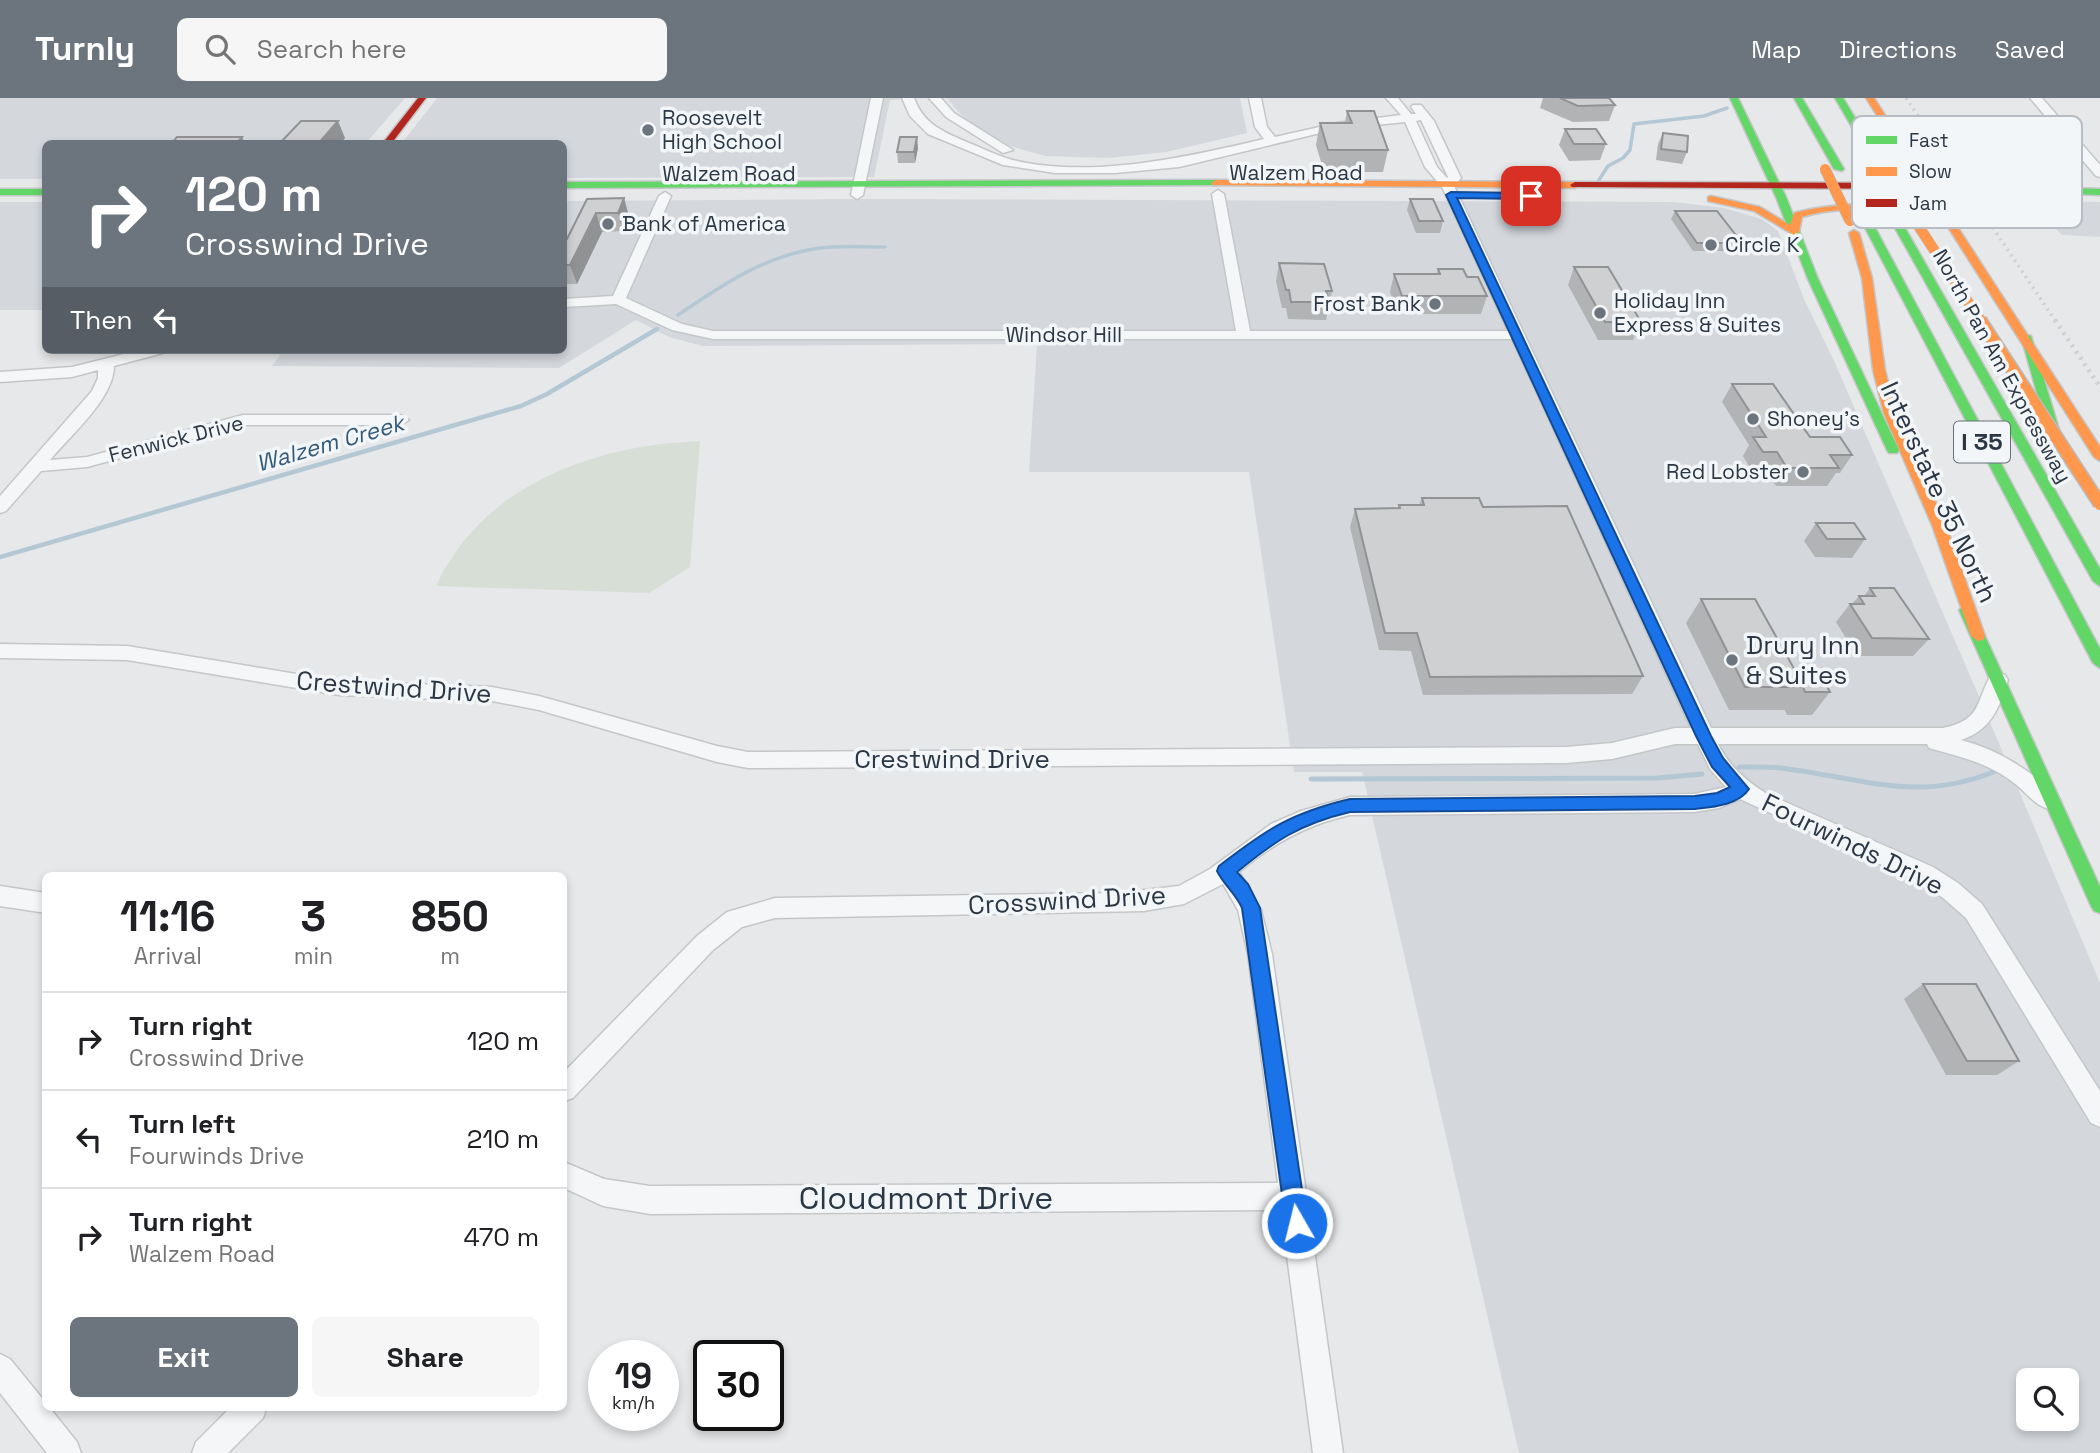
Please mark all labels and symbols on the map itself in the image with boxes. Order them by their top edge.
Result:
place label: Roosevelt High School [662,104,782,155]
legend [1852,116,2082,228]
marker: Roosevelt High School [640,122,656,138]
text: Fast [1909,128,1949,153]
street label: Walzem Road [1229,159,1363,186]
text: Slow [1909,159,1952,184]
street label: Walzem Road [662,160,796,187]
pin [1501,166,1561,226]
text: Jam [1909,191,1947,216]
place label: Bank of America [622,210,786,237]
marker: Bank of America [600,216,616,232]
place label: Circle K [1725,231,1800,258]
marker: Circle K [1703,237,1719,253]
street label: North Pan Am Expressway [1927,244,2078,487]
place label: Holiday Inn Express & Suites [1614,287,1781,338]
place label: Frost Bank [1313,290,1421,317]
marker: Frost Bank [1427,296,1443,312]
marker: Holiday Inn Express & Suites [1592,305,1608,321]
street label: Windsor Hill [1006,321,1122,348]
street label: Interstate 35 North [1873,376,2005,608]
place label: Shoney's [1767,405,1860,432]
water label: Walzem Creek [253,407,410,478]
street label: Fenwick Drive [106,409,246,468]
marker: Shoney's [1745,411,1761,427]
road number: I 35 [1954,422,2010,463]
place label: Red Lobster [1666,458,1789,485]
marker: Red Lobster [1795,464,1811,480]
place label: Drury Inn & Suites [1746,628,1860,692]
marker: Drury Inn & Suites [1724,652,1740,668]
street label: Crestwind Drive [295,663,493,711]
street label: Crestwind Drive [854,742,1050,776]
street label: Fourwinds Drive [1756,785,1950,903]
street label: Crosswind Drive [967,878,1167,922]
street label: Cloudmont Drive [799,1178,1053,1218]
position arrow [1260,1186,1334,1260]
speed limit sign: 30 [693,1340,784,1431]

